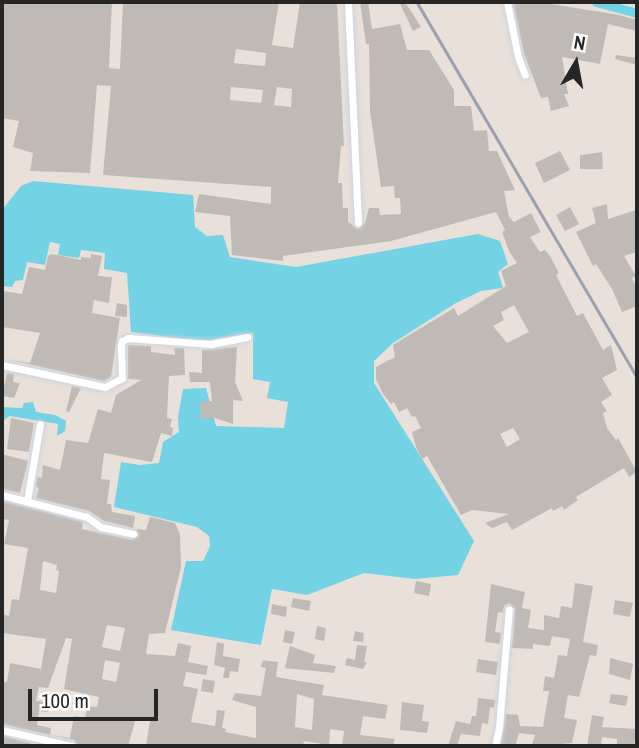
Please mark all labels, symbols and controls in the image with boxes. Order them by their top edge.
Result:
north arrow [541,28,611,98]
text: N [572,29,587,56]
scale bar [32,674,161,718]
text: 100 m [41,686,89,715]

